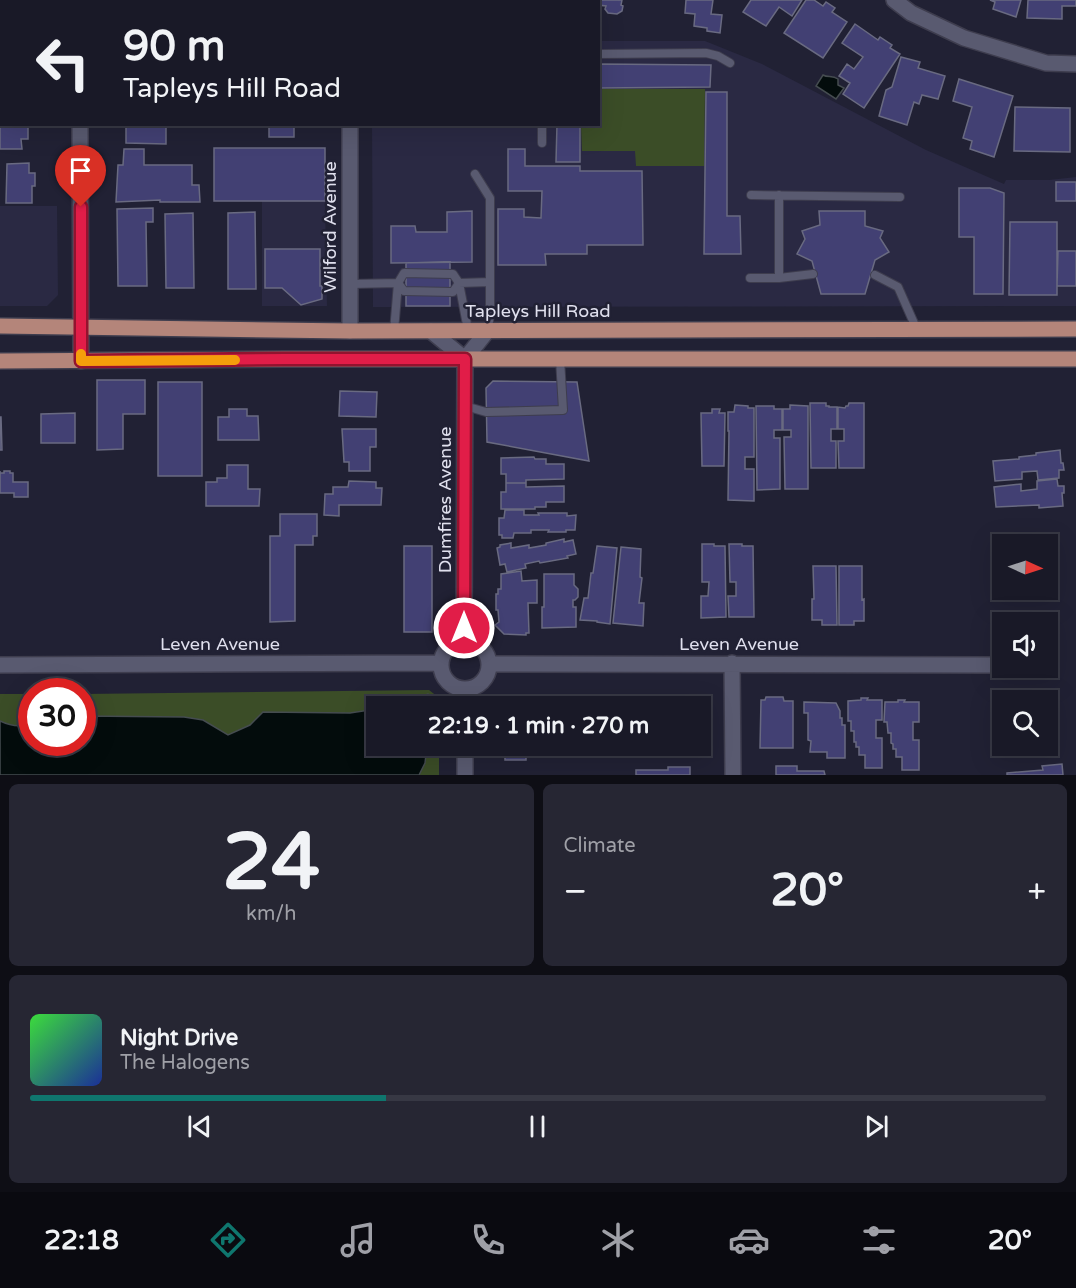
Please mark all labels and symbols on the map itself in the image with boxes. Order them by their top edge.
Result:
pin [55,145,106,207]
street label: Wilford Avenue [319,161,341,293]
street label: Tapleys Hill Road [465,300,611,322]
street label: Dumfires Avenue [434,427,456,573]
north arrow [992,534,1058,600]
position arrow [432,596,496,660]
street label: Leven Avenue [160,633,280,655]
street label: Leven Avenue [679,633,799,655]
speed limit sign: 30 [18,678,96,756]

